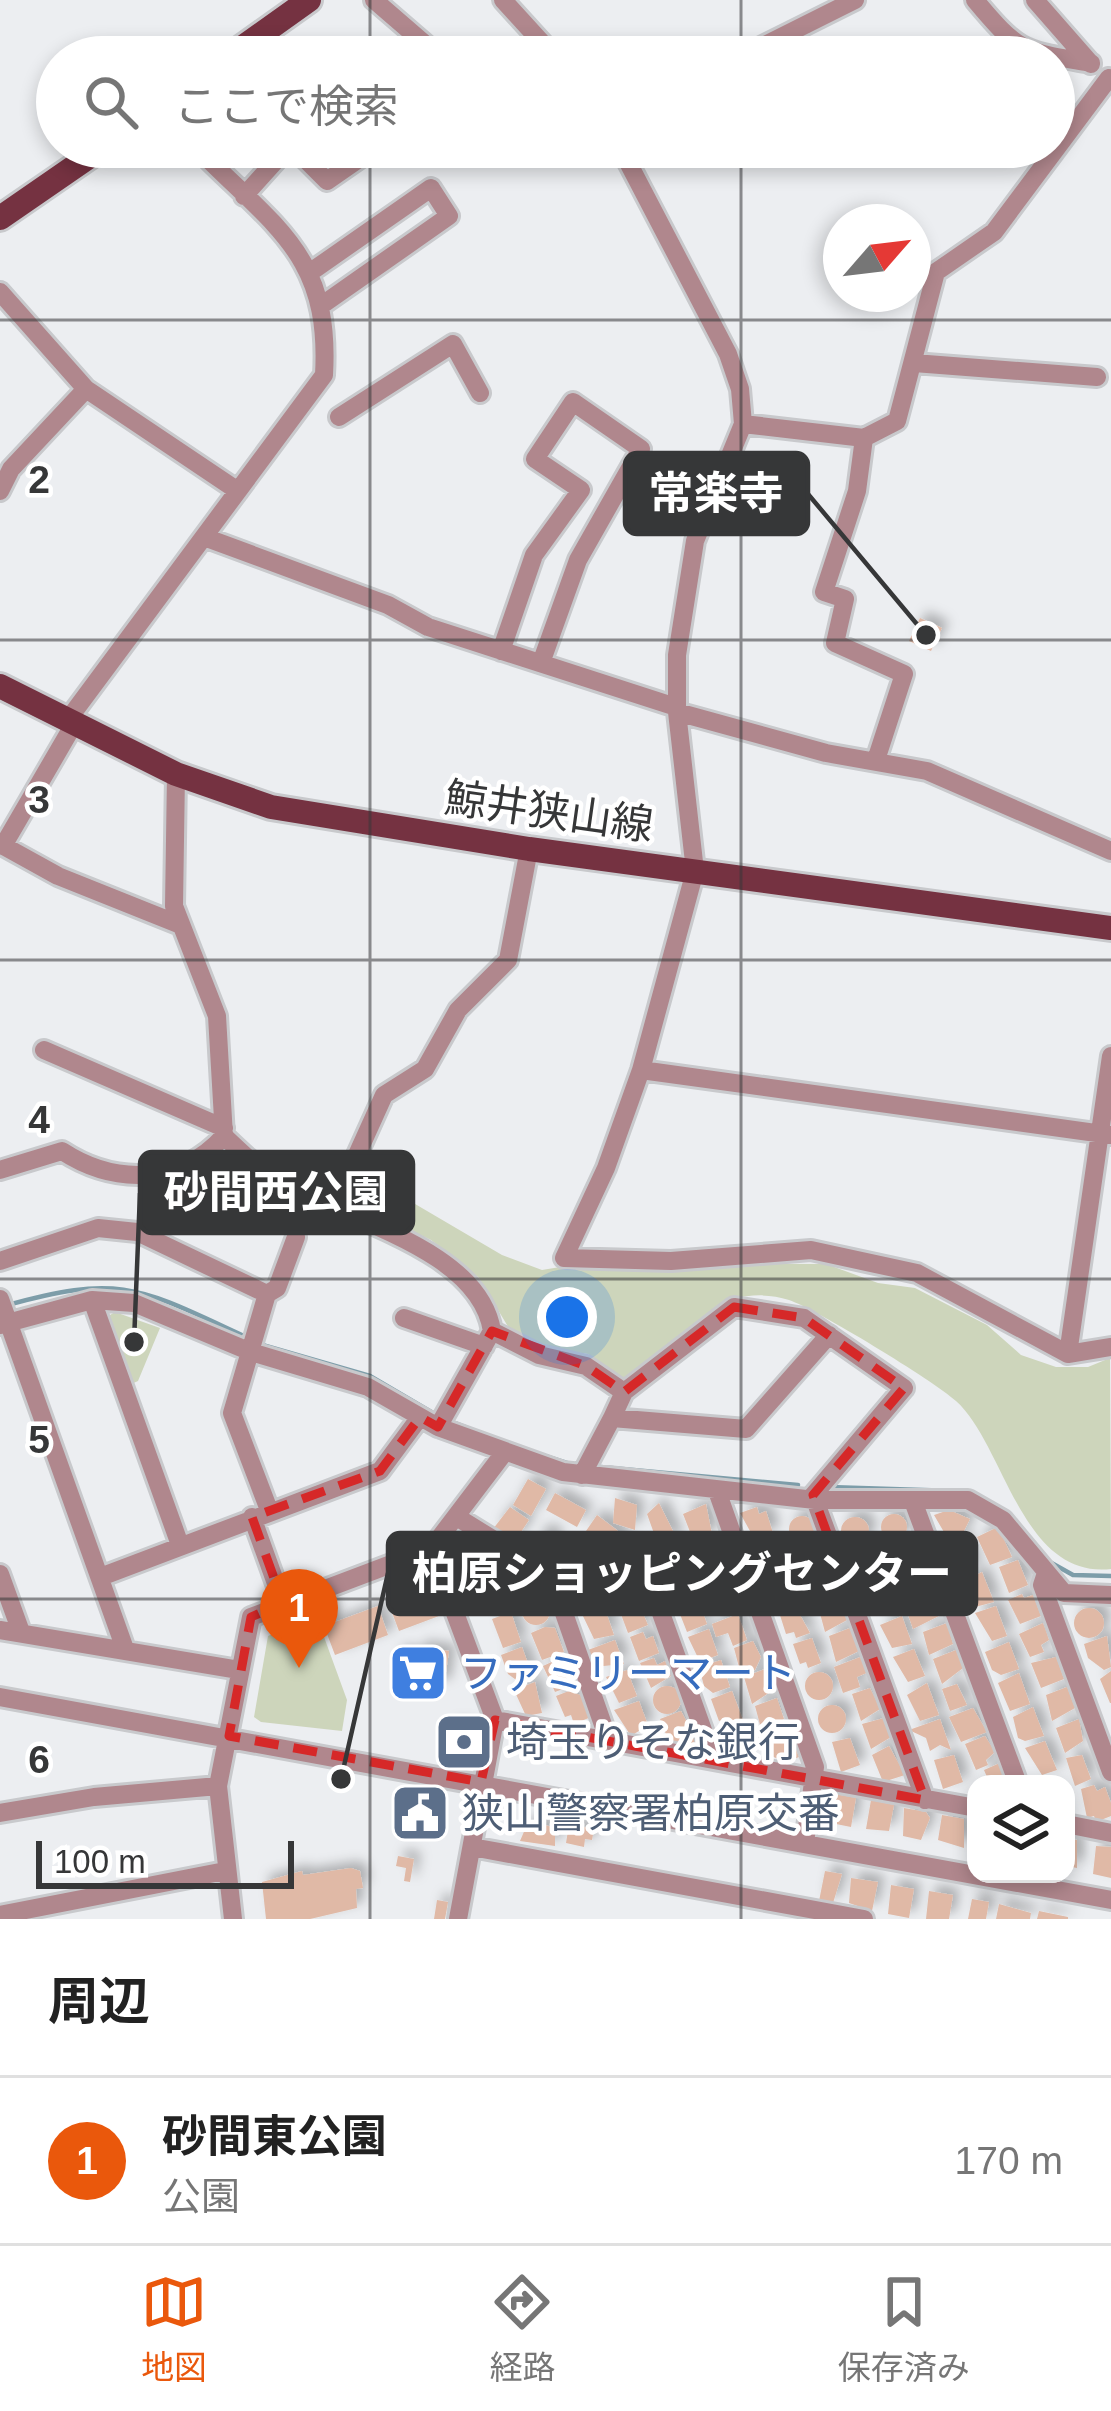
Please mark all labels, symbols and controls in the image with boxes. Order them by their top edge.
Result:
search box [36,36,1075,168]
icon: search [78,69,144,135]
text: ここで検索 [174,81,399,132]
north arrow [823,204,931,312]
callout: 常楽寺 [625,453,808,534]
text: 2 [28,458,50,501]
text: 常楽寺 [648,468,784,519]
street label: 鯨井狭山線 [442,774,656,849]
text: 3 [28,778,50,821]
text: 4 [28,1098,50,1141]
callout: 砂間西公園 [140,1152,413,1233]
text: 砂間西公園 [163,1167,389,1218]
your location [537,1287,597,1347]
text: 5 [28,1418,50,1461]
callout: 柏原ショッピングセンター [388,1533,976,1614]
text: 柏原ショッピングセンター [412,1548,952,1599]
pin: 1 [260,1569,338,1668]
supermarket icon: ファミリーマート [387,1642,449,1704]
place label: ファミリーマート [460,1650,796,1697]
bank icon: 埼玉りそな銀行 [433,1711,495,1773]
place label: 埼玉りそな銀行 [506,1719,800,1766]
text: 6 [28,1738,50,1781]
map controls [967,1775,1075,1883]
button: layers [967,1775,1075,1883]
public building icon: 狭山警察署柏原交番 [389,1782,451,1844]
place label: 狭山警察署柏原交番 [462,1790,840,1837]
scale bar [36,1835,294,1888]
text: 100 m [54,1843,146,1880]
text: 周辺 [48,1973,150,2030]
text: 砂間東公園 [162,2111,387,2162]
text: 1 [76,2139,98,2182]
text: 170 m [955,2139,1063,2182]
text: 公園 [162,2175,240,2218]
tab: 地図 [141,2269,207,2389]
tab: 経路 [489,2269,555,2389]
tab: 保存済み [838,2269,970,2389]

